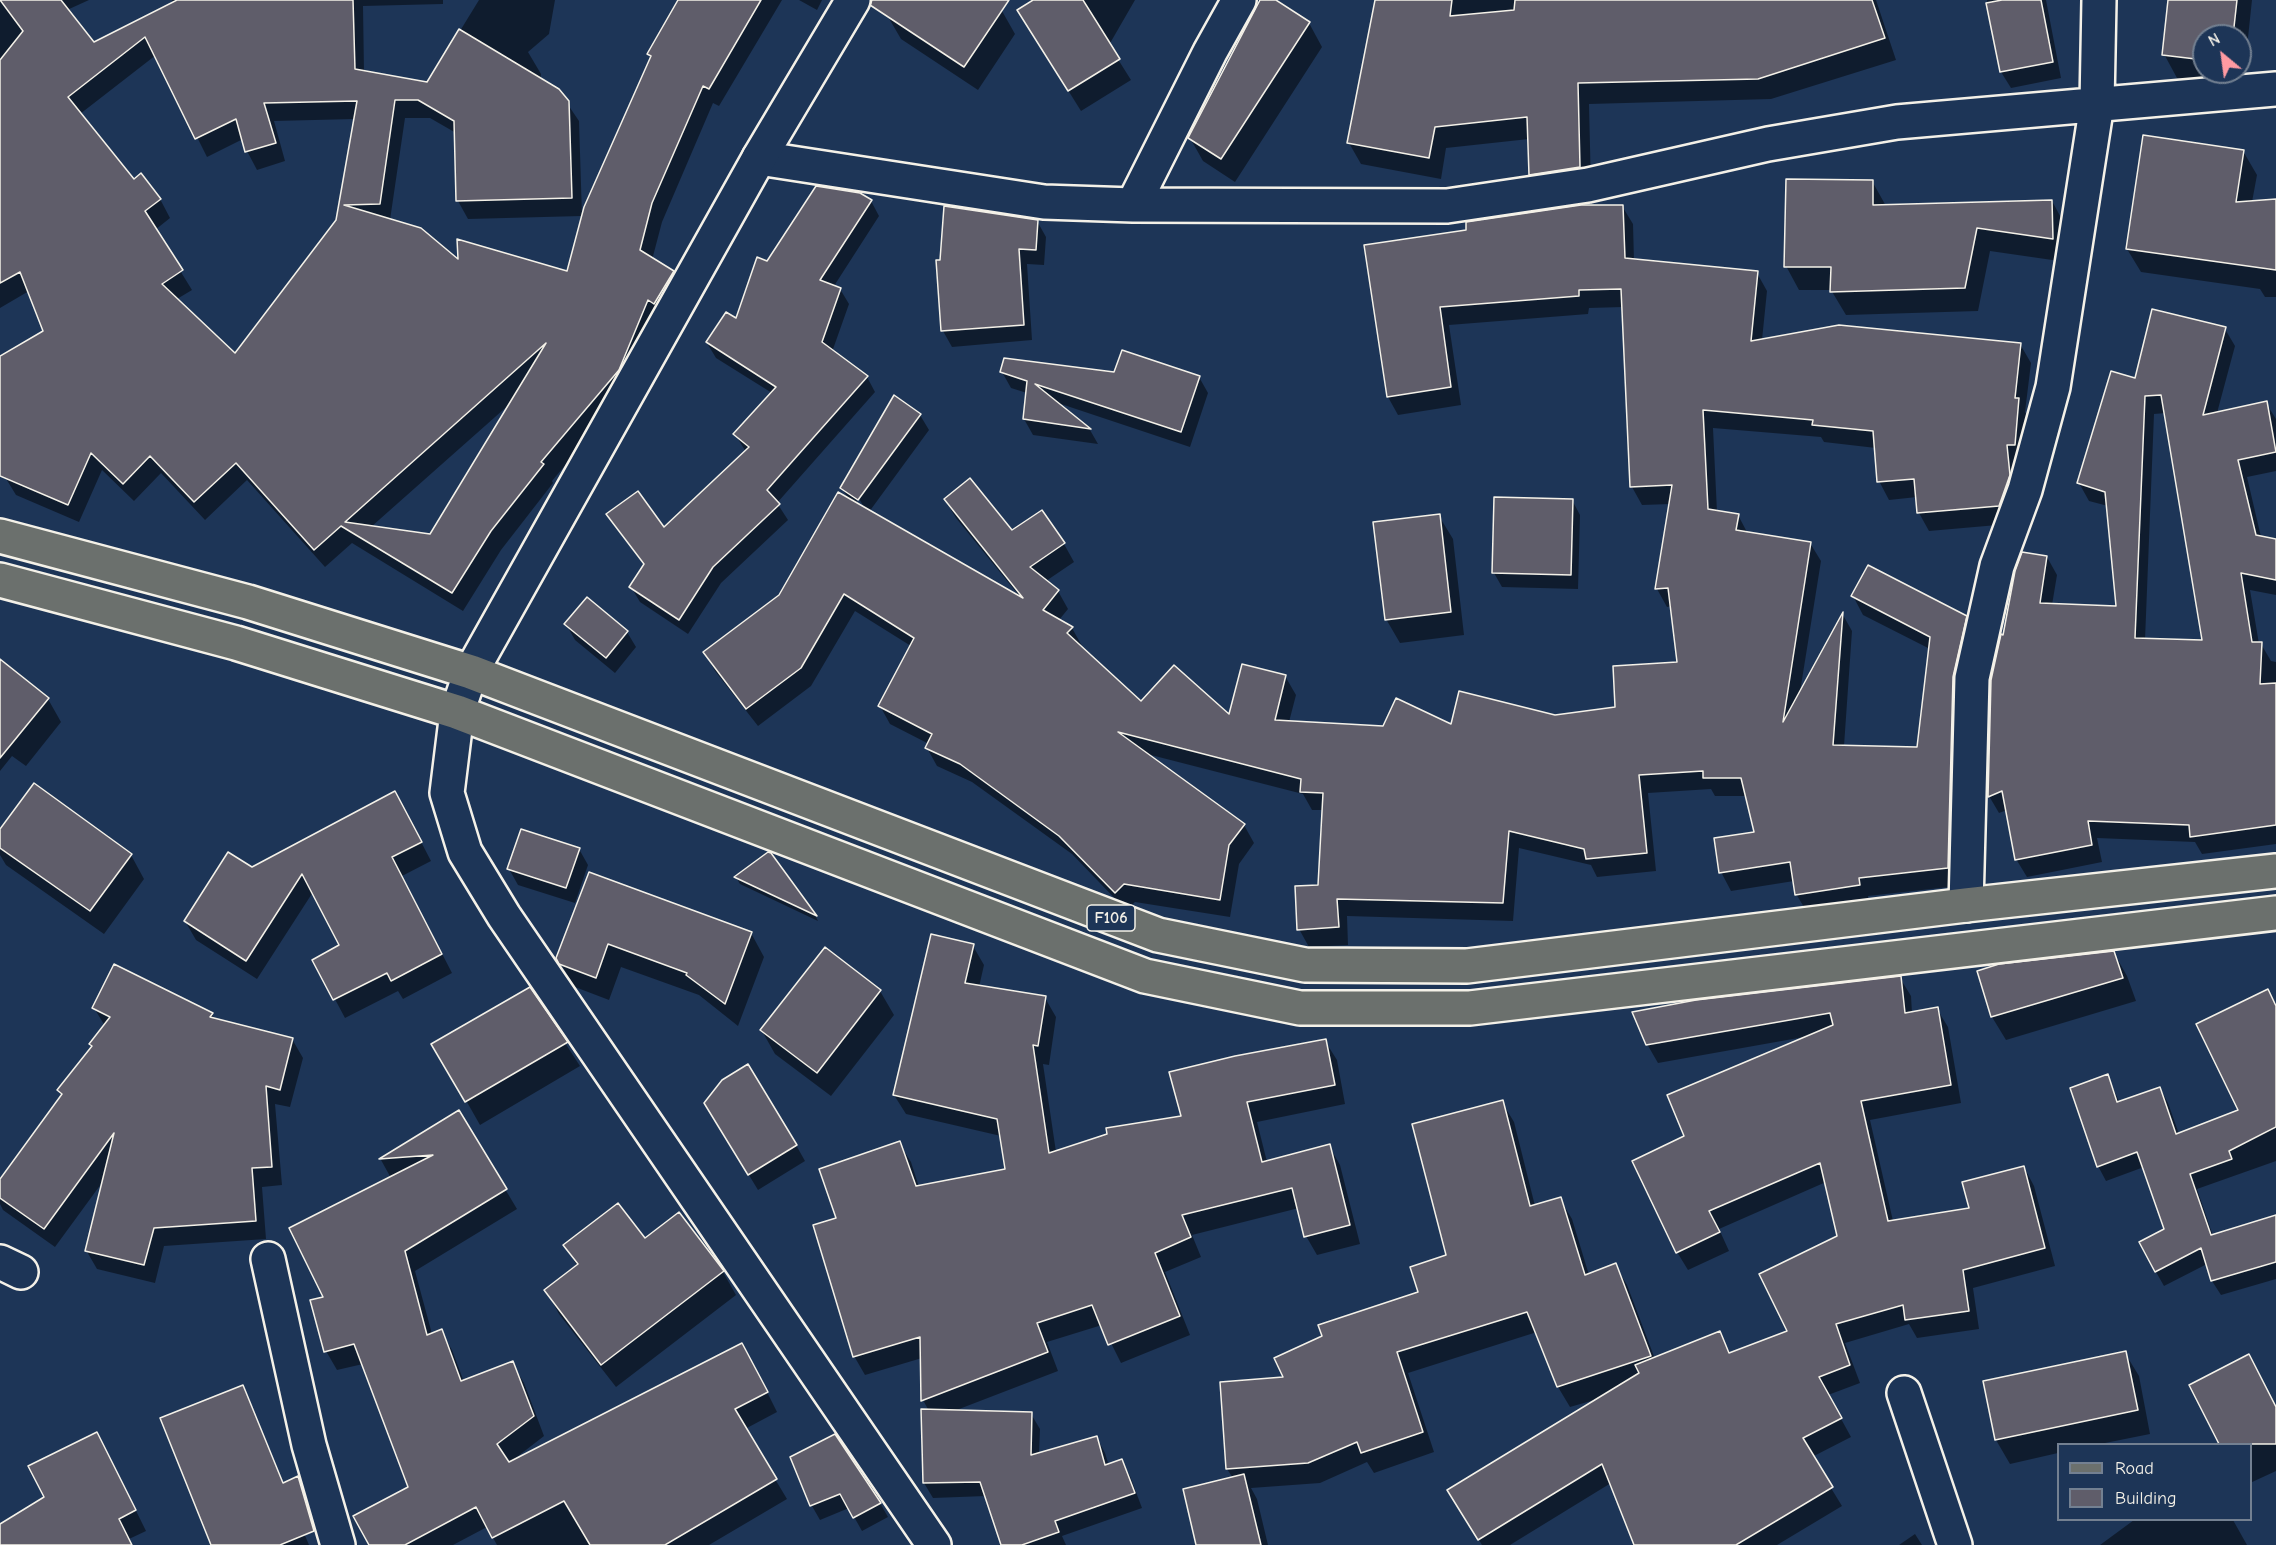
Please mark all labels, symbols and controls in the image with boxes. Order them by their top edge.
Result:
north arrow [2192,24,2252,84]
text: N [2205,30,2223,50]
road number: F106 [1087,905,1135,931]
legend [2057,1443,2252,1521]
text: Road [2115,1458,2154,1479]
text: Building [2115,1488,2177,1509]

